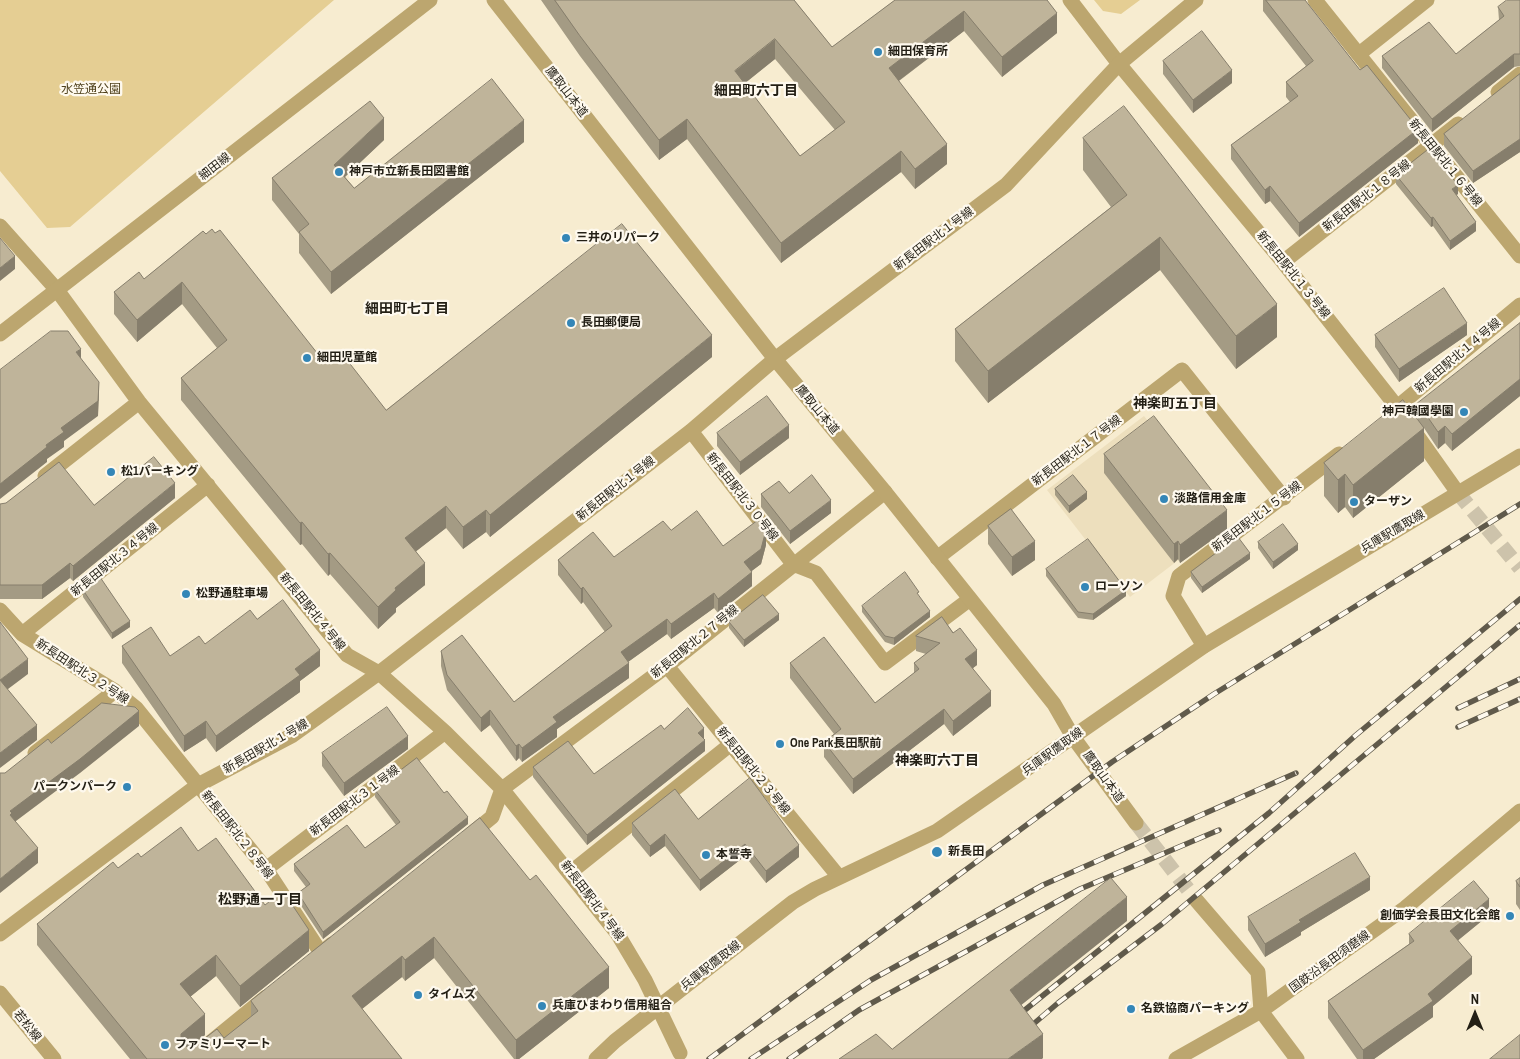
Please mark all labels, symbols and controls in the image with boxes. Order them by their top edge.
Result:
place label: 細田保育所 [888,45,948,59]
marker: 細田保育所 [872,46,884,58]
street label: 鷹取山本道 [542,64,590,120]
park label: 水笠通公園 [61,83,121,97]
district label: 細田町六丁目 [714,83,798,99]
street label: 新長田駅北１６号線 [1405,117,1485,209]
street label: 細田線 [196,150,234,184]
street label: 新長田駅北１８号線 [1320,157,1414,235]
place label: 神戸市立新長田図書館 [349,165,469,179]
marker: 神戸市立新長田図書館 [333,166,345,178]
street label: 新長田駅北１号線 [891,204,977,274]
street label: 新長田駅北１３号線 [1253,229,1333,321]
place label: 三井のリパーク [576,231,660,245]
marker: 三井のリパーク [560,232,572,244]
district label: 細田町七丁目 [365,301,449,317]
place label: 長田郵便局 [581,316,641,330]
street label: 新長田駅北１４号線 [1412,316,1504,396]
marker: 長田郵便局 [565,317,577,329]
place label: 細田児童館 [317,351,377,365]
marker: 細田児童館 [301,352,313,364]
street label: 鷹取山本道 [792,382,842,438]
district label: 神楽町五丁目 [1133,396,1217,412]
place label: 神戸韓國學園 [1382,405,1454,419]
marker: 神戸韓國學園 [1458,406,1470,418]
street label: 新長田駅北１７号線 [1030,413,1124,489]
street label: 新長田駅北３０号線 [703,450,781,544]
street label: 新長田駅北１号線 [574,454,658,524]
place label: 松1パーキング [121,465,198,479]
marker: 松1パーキング [105,466,117,478]
street label: 新長田駅北１５号線 [1210,479,1304,555]
place label: 淡路信用金庫 [1174,492,1246,506]
marker: 淡路信用金庫 [1158,493,1170,505]
place label: ターザン [1364,495,1412,509]
marker: ターザン [1348,496,1360,508]
street label: 兵庫駅鷹取線 [1358,507,1428,557]
street label: 新長田駅北３４号線 [69,520,161,600]
street label: 新長田駅北４号線 [276,570,348,654]
place label: ローソン [1095,580,1143,594]
marker: ローソン [1079,581,1091,593]
place label: 松野通駐車場 [196,587,268,601]
marker: 松野通駐車場 [180,588,192,600]
street label: 新長田駅北２７号線 [649,602,741,682]
street label: 新長田駅北３２号線 [33,637,131,707]
street label: 新長田駅北１号線 [221,717,311,777]
street label: 新長田駅北２３号線 [713,725,793,817]
street label: 兵庫駅鷹取線 [1020,725,1086,779]
place label: One Park長田駅前 [790,737,881,751]
marker: One Park長田駅前 [774,738,786,750]
street label: 鷹取山本道 [1080,748,1126,806]
district label: 神楽町六丁目 [895,753,979,769]
street label: 新長田駅北３１号線 [308,763,402,839]
place label: パークンパーク [33,780,117,794]
marker: パークンパーク [121,781,133,793]
street label: 新長田駅北２８号線 [198,788,276,882]
marker: 新長田 [930,845,944,859]
place label: 新長田 [948,845,984,859]
place label: 本誓寺 [716,848,752,862]
marker: 本誓寺 [700,849,712,861]
street label: 新長田駅北４号線 [557,858,627,944]
district label: 松野通一丁目 [218,892,302,908]
place label: 創価学会長田文化会館 [1380,909,1500,923]
marker: 創価学会長田文化会館 [1504,910,1516,922]
street label: 国鉄沿長田須磨線 [1287,928,1373,996]
street label: 兵庫駅鷹取線 [678,938,744,994]
place label: タイムズ [428,988,476,1002]
marker: タイムズ [412,989,424,1001]
north arrow [1450,989,1500,1039]
text: N [1471,990,1479,1008]
place label: 兵庫ひまわり信用組合 [552,999,672,1013]
marker: 兵庫ひまわり信用組合 [536,1000,548,1012]
place label: 名鉄協商パーキング [1141,1002,1249,1016]
marker: 名鉄協商パーキング [1125,1003,1137,1015]
street label: 若松線 [10,1007,44,1045]
place label: ファミリーマート [175,1038,271,1052]
marker: ファミリーマート [159,1039,171,1051]

